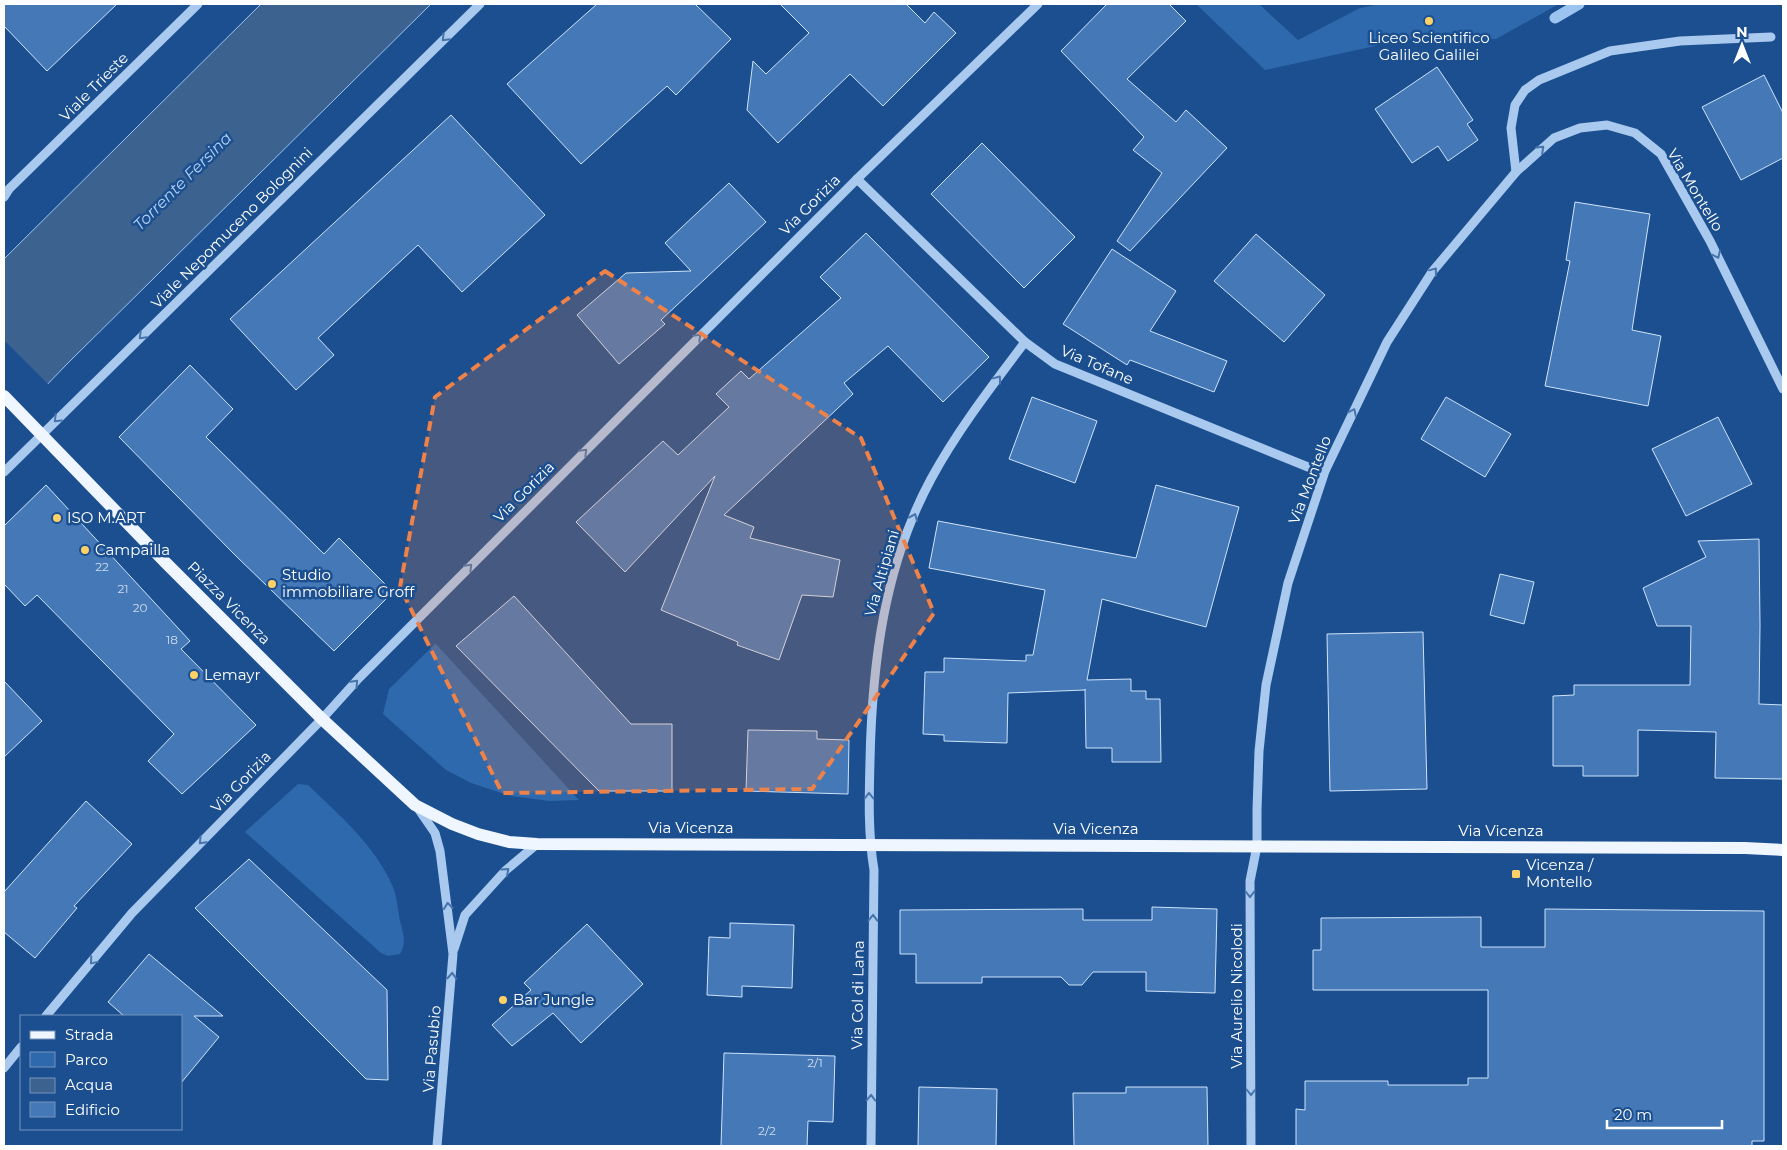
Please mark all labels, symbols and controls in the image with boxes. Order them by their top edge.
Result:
marker: Liceo Scientifico Galileo Galilei [1423,15,1435,27]
north arrow [1717,20,1767,70]
text: N [1736,23,1748,41]
place label: Liceo Scientifico Galileo Galilei [1368,28,1490,64]
one-way arrow [442,32,451,41]
street label: Viale Trieste [55,48,132,125]
water label: Torrente Fersina [129,128,236,234]
street label: Viale Nepomuceno Bolognini [147,143,316,312]
street label: Via Montello [1663,145,1728,235]
one-way arrow [1536,146,1545,155]
street label: Via Gorizia [775,170,844,239]
one-way arrow [1711,250,1721,259]
one-way arrow [1428,267,1437,277]
one-way arrow [139,330,148,339]
one-way arrow [693,334,702,343]
street label: Via Tofane [1058,341,1136,388]
one-way arrow [992,376,1000,385]
one-way arrow [1347,408,1357,417]
one-way arrow [54,413,63,422]
street label: Via Montello [1284,433,1335,527]
one-way arrow [578,449,587,458]
street label: Via Gorizia [489,457,558,526]
place label: ISO M.ART [67,508,146,527]
marker: ISO M.ART [51,512,63,524]
one-way arrow [907,513,918,522]
street label: Via Altipiani [860,527,903,618]
place label: Campailla [95,540,170,559]
marker: Campailla [79,544,91,556]
street label: Piazza Vicenza [184,557,275,648]
house number: 22 [95,559,109,574]
one-way arrow [463,564,472,573]
place label: Studio immobiliare Groff [282,565,415,601]
marker: Studio immobiliare Groff [266,578,278,590]
house number: 21 [117,581,129,596]
house number: 20 [133,600,147,615]
house number: 18 [166,632,178,647]
place label: Lemayr [204,665,260,684]
marker: Lemayr [188,669,200,681]
one-way arrow [349,679,358,688]
street label: Via Gorizia [207,747,275,816]
one-way arrow [864,792,874,800]
street label: Via Vicenza [648,818,734,837]
street label: Via Vicenza [1053,819,1139,838]
street label: Via Vicenza [1458,821,1544,840]
one-way arrow [199,835,208,844]
place label: Vicenza / Montello [1526,855,1594,891]
one-way arrow [500,868,509,877]
marker: Vicenza / Montello [1510,868,1522,880]
one-way arrow [1245,891,1255,899]
one-way arrow [442,902,453,910]
one-way arrow [868,913,878,921]
street label: Via Aurelio Nicolodi [1227,923,1246,1069]
street label: Via Col di Lana [847,940,868,1050]
one-way arrow [90,955,98,964]
one-way arrow [446,971,457,979]
place label: Bar Jungle [513,990,594,1009]
marker: Bar Jungle [497,994,509,1006]
street label: Via Pasubio [418,1005,445,1093]
legend [20,1015,182,1130]
text: Strada [65,1025,114,1044]
text: Parco [65,1050,108,1069]
house number: 2/1 [807,1055,823,1070]
text: Acqua [65,1075,113,1094]
one-way arrow [1246,1088,1256,1096]
one-way arrow [866,1093,876,1101]
scale bar [1607,1098,1722,1130]
text: Edificio [65,1100,120,1119]
text: 20 m [1614,1105,1652,1124]
house number: 2/2 [758,1123,776,1138]

